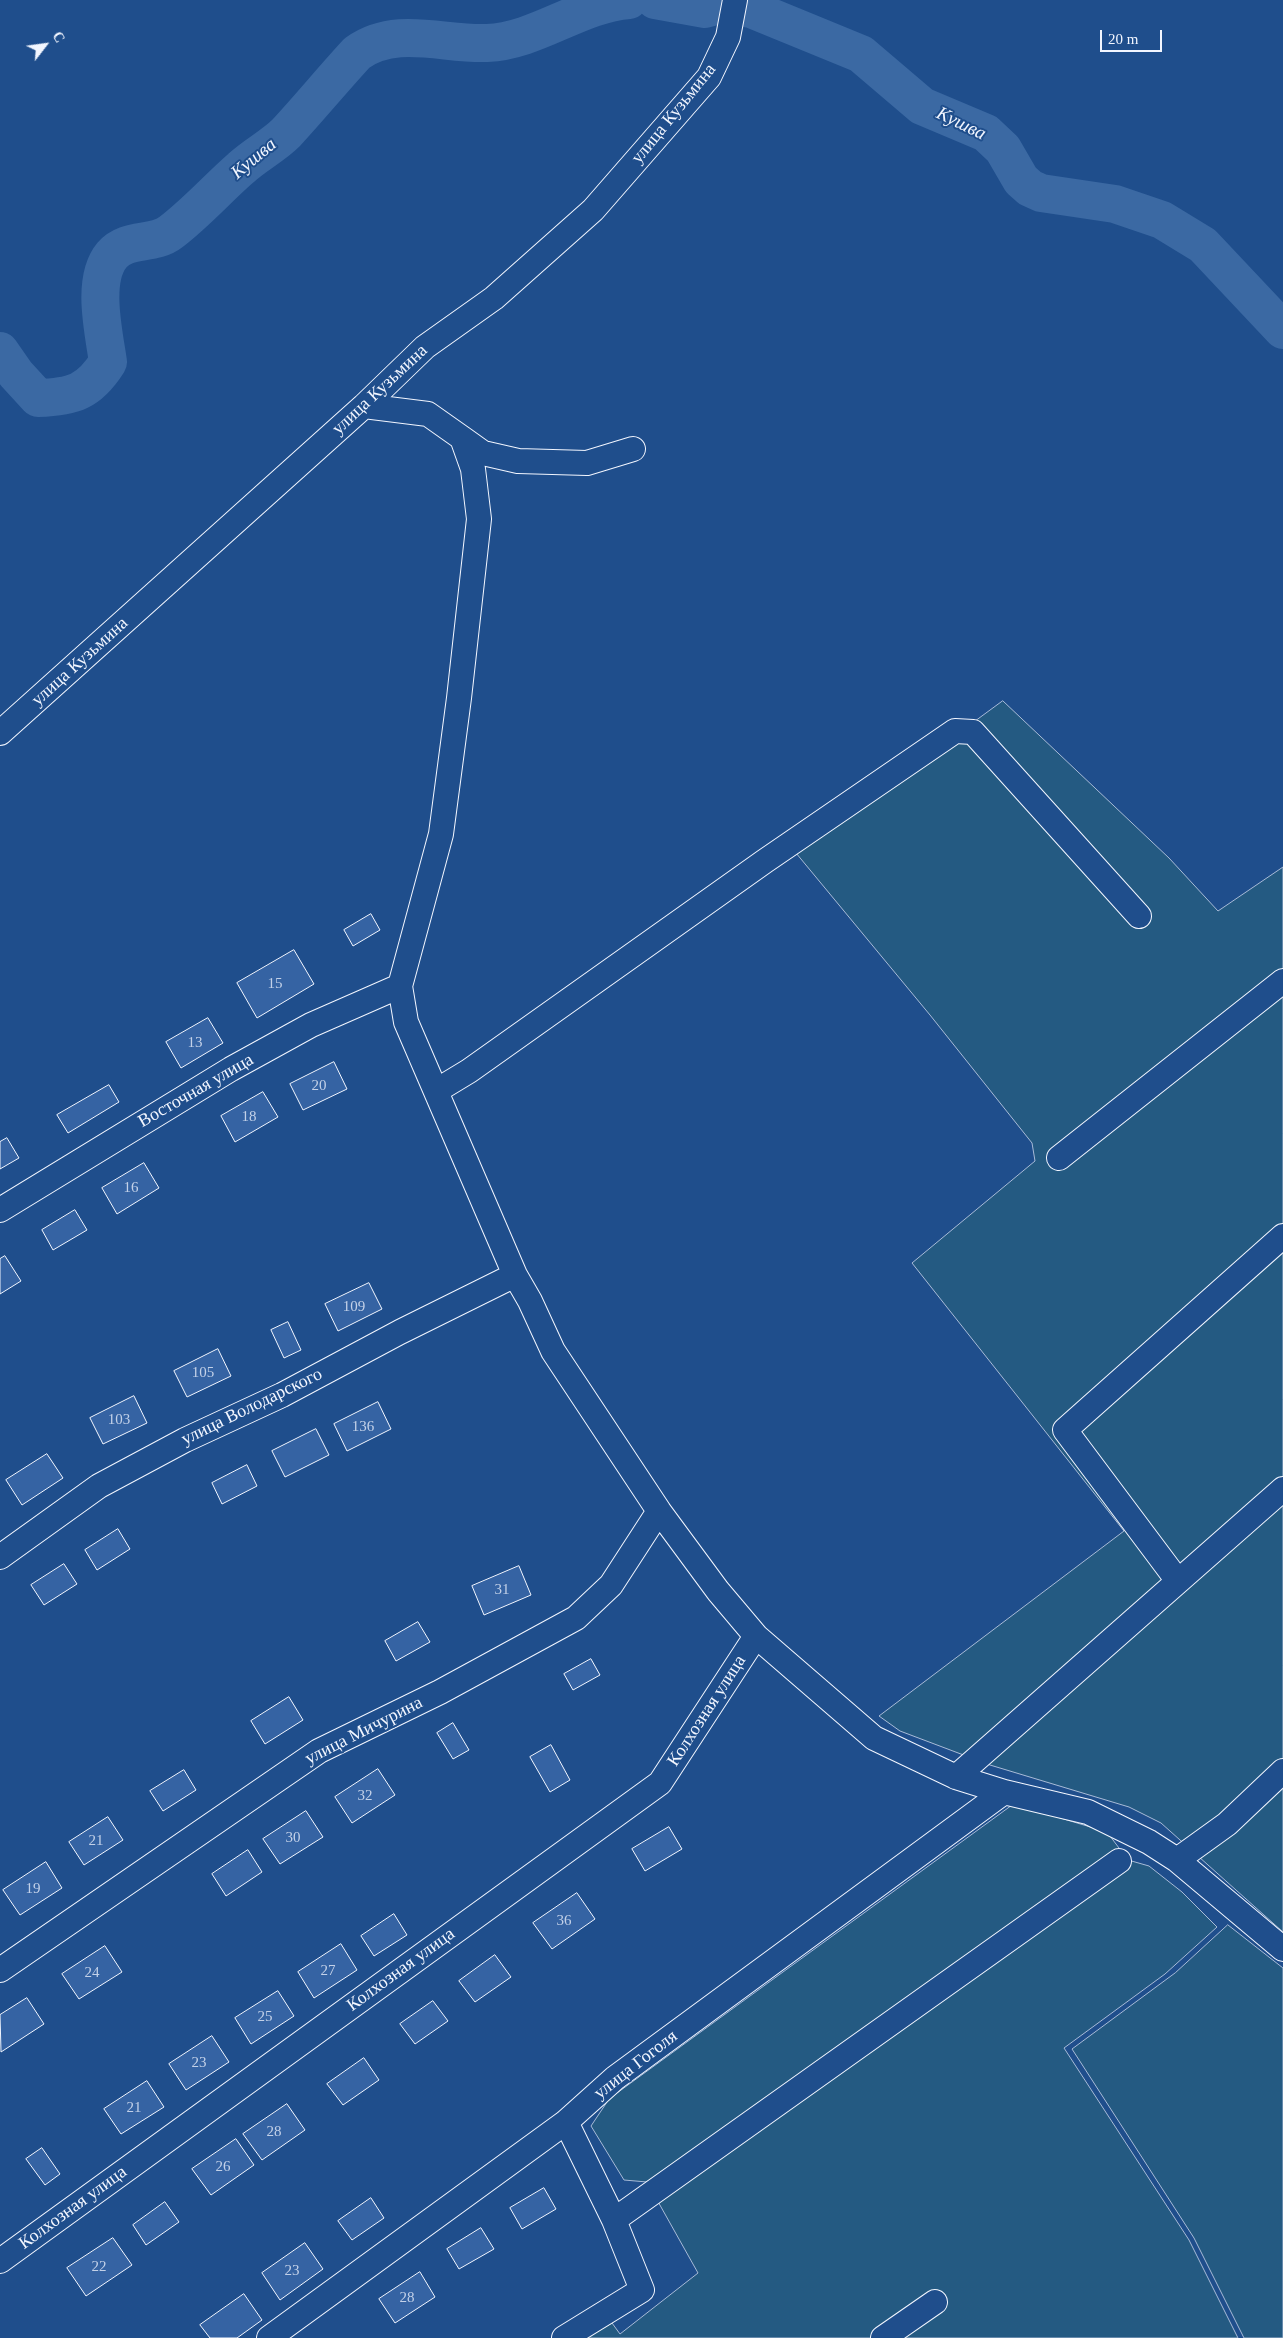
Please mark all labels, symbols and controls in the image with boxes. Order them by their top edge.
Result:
north arrow [20,20,70,70]
scale bar [1103,20,1166,52]
text: С [49,29,67,45]
text: 20 m [1108,31,1138,47]
street label: улица Кузьмина [627,60,721,168]
water label: Кушва [933,102,989,146]
water label: Кушва [227,133,281,185]
street label: улица Кузьмина [328,340,432,440]
street label: улица Кузьмина [27,613,133,711]
house number: 15 [268,975,282,993]
house number: 13 [188,1034,202,1052]
street label: Восточная улица [135,1049,257,1133]
house number: 20 [312,1077,326,1095]
house number: 18 [242,1108,256,1126]
house number: 16 [124,1179,138,1197]
house number: 109 [343,1298,365,1316]
street label: улица Володарского [178,1364,326,1450]
house number: 105 [192,1364,214,1382]
house number: 103 [108,1411,130,1429]
house number: 136 [352,1418,374,1436]
house number: 31 [494,1581,510,1599]
street label: Колхозная улица [663,1651,751,1771]
street label: улица Мичурина [302,1692,426,1770]
house number: 32 [358,1787,372,1805]
house number: 30 [286,1829,300,1847]
house number: 21 [88,1832,104,1850]
house number: 19 [26,1880,40,1898]
house number: 36 [556,1912,572,1930]
street label: Колхозная улица [343,1924,459,2016]
house number: 27 [320,1962,336,1980]
house number: 24 [84,1964,100,1982]
house number: 25 [258,2008,272,2026]
street label: улица Гоголя [590,2026,682,2104]
house number: 23 [192,2054,206,2072]
house number: 21 [126,2099,142,2117]
house number: 28 [266,2123,282,2141]
house number: 26 [216,2158,230,2176]
street label: Колхозная улица [15,2162,131,2254]
house number: 22 [92,2258,106,2276]
house number: 23 [284,2262,300,2280]
house number: 28 [400,2289,414,2307]

